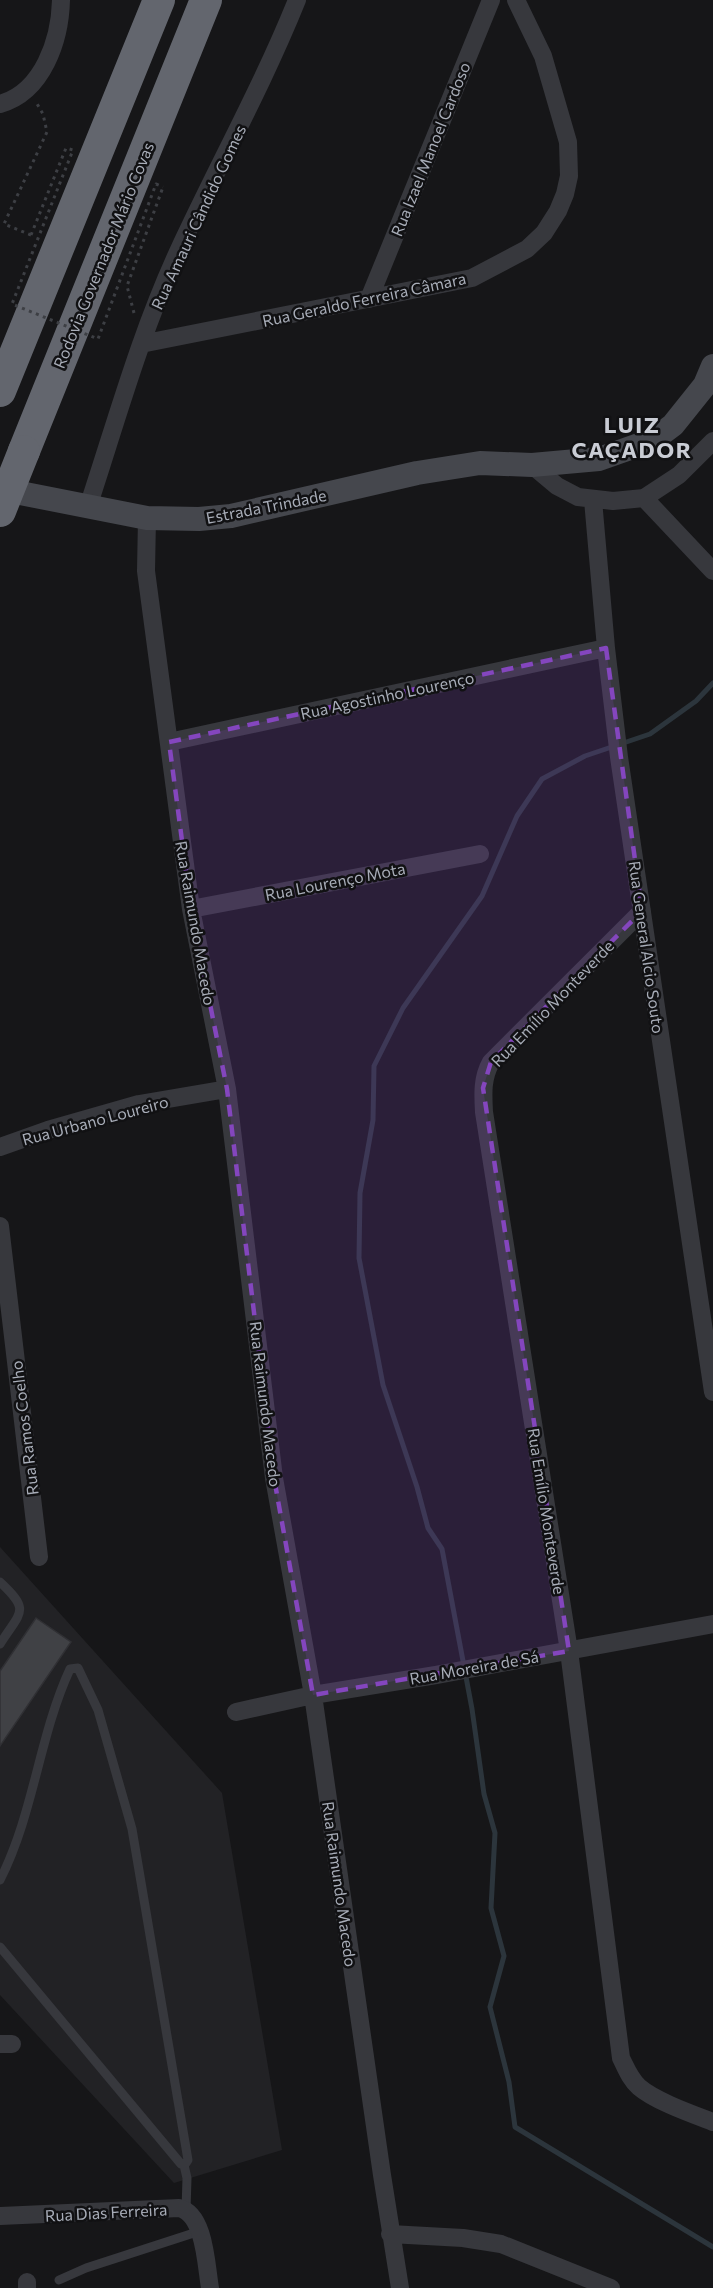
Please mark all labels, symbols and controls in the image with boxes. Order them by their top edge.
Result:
street label: Rua Izael Manoel Cardoso [386,59,474,239]
street label: Rua Amauri Cândido Gomes [147,122,249,312]
street label: Rodovia Governador Mário Covas [49,139,157,371]
street label: Rua Geraldo Ferreira Câmara [260,268,468,330]
district label: LUIZ CAÇADOR [572,411,692,463]
street label: Estrada Trindade [204,485,328,527]
street label: Rua Agostinho Lourenço [298,667,476,723]
street label: Rua Raimundo Macedo [172,839,220,1007]
street label: Rua Lourenço Mota [263,858,407,904]
street label: Rua General Alcio Souto [625,859,669,1035]
street label: Rua Emílio Monteverde [487,936,617,1070]
street label: Rua Urbano Loureiro [20,1091,170,1149]
street label: Rua Raimundo Macedo [246,1320,286,1488]
street label: Rua Ramos Coelho [6,1360,42,1496]
street label: Rua Emílio Monteverde [524,1426,570,1596]
street label: Rua Moreira de Sá [408,1646,540,1688]
street label: Rua Raimundo Macedo [319,1800,361,1968]
street label: Rua Dias Ferreira [44,2199,168,2225]

